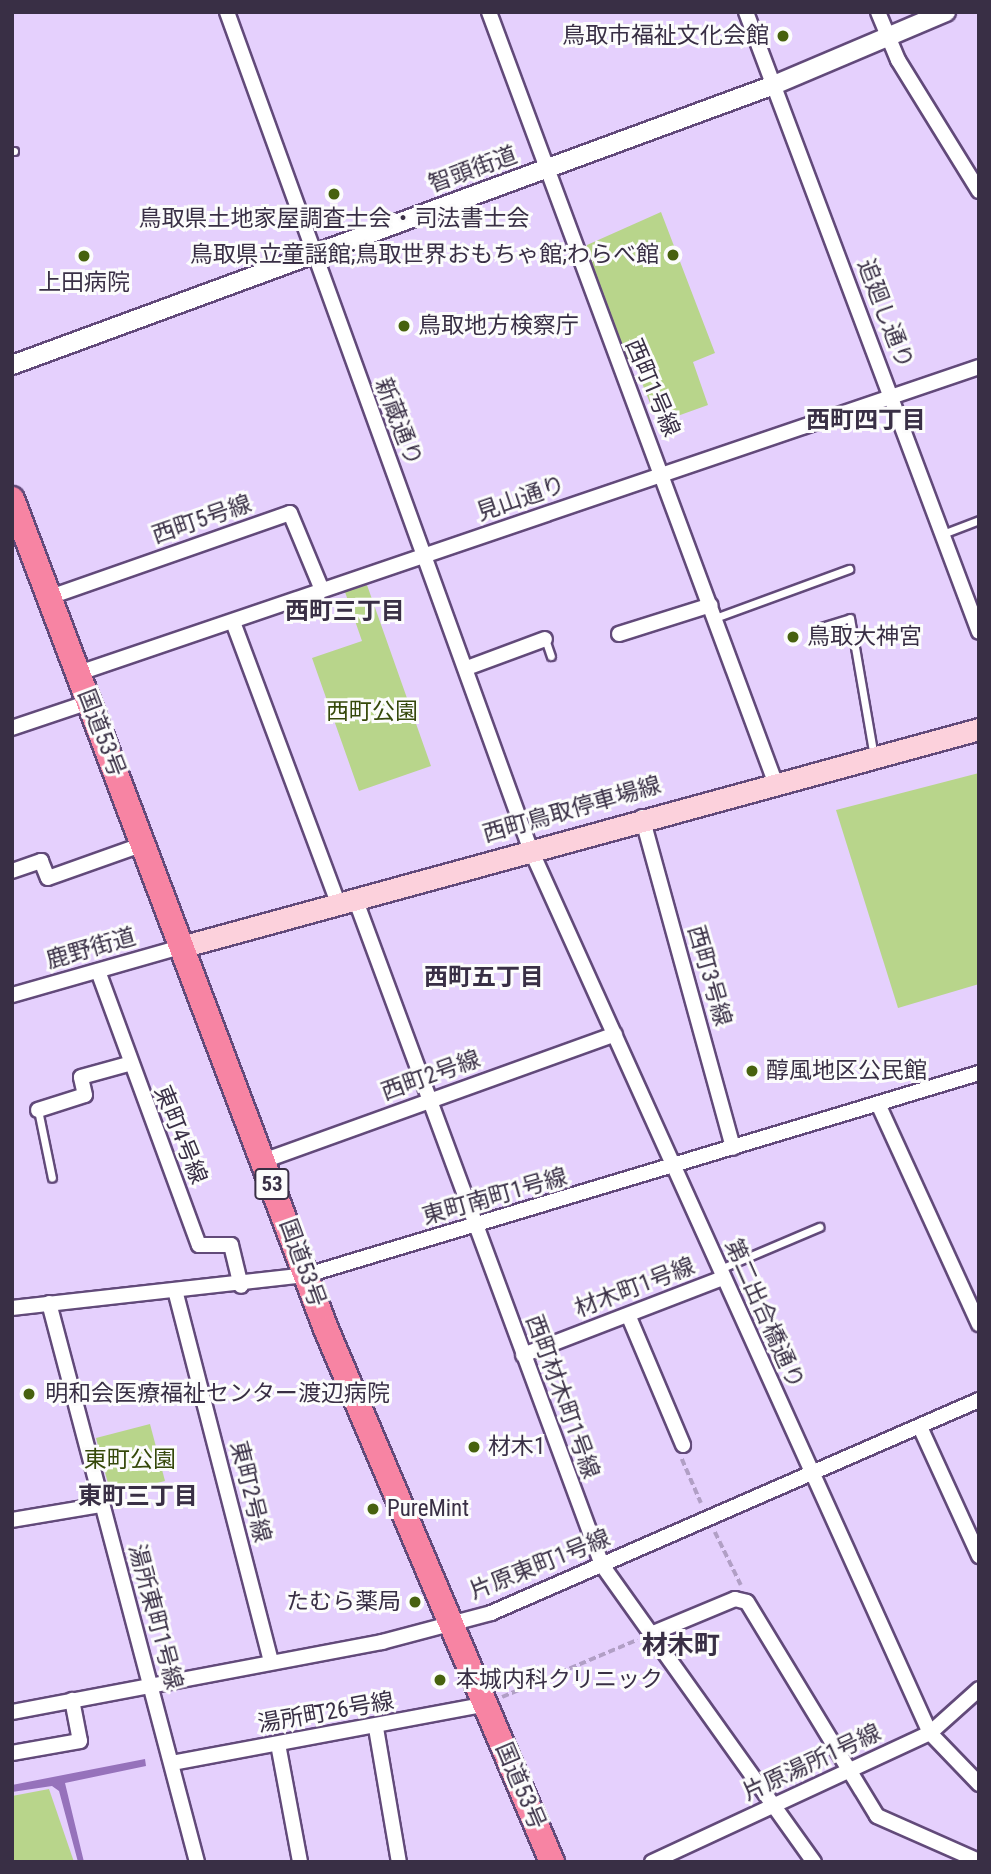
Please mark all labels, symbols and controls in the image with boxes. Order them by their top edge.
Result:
place label: 鳥取市福祉文化会館 [562,22,769,50]
marker: 鳥取市福祉文化会館 [775,28,791,44]
street label: 智頭街道 [425,141,521,199]
marker: 鳥取県土地家屋調査士会・司法書士会 [326,186,342,202]
place label: 鳥取県土地家屋調査士会・司法書士会 [139,205,529,233]
place label: 鳥取県立童謡館;鳥取世界おもちゃ館;わらべ館 [190,241,659,269]
marker: 上田病院 [74,246,94,266]
marker: 鳥取県立童謡館;鳥取世界おもちゃ館;わらべ館 [665,247,681,263]
street label: 追廻し通り [852,255,918,373]
place label: 上田病院 [38,269,130,297]
place label: 鳥取地方検察庁 [418,312,579,340]
marker: 鳥取地方検察庁 [396,318,412,334]
street label: 西町1号線 [619,335,685,441]
street label: 新蔵通り [369,374,427,470]
district label: 西町四丁目 [806,407,926,435]
street label: 見山通り [473,471,569,527]
street label: 西町5号線 [149,490,255,550]
district label: 西町三丁目 [285,598,405,626]
place label: 鳥取大神宮 [807,623,922,651]
marker: 鳥取大神宮 [785,629,801,645]
street label: 国道53号 [72,685,130,781]
park label: 西町公園 [326,698,418,726]
street label: 西町鳥取停車場線 [480,771,664,849]
street label: 鹿野街道 [43,923,139,975]
street label: 西町3号線 [681,923,737,1029]
district label: 西町五丁目 [424,964,544,992]
street label: 西町2号線 [378,1045,484,1107]
place label: 醇風地区公民館 [766,1057,927,1085]
marker: 醇風地区公民館 [744,1063,760,1079]
street label: 東町4号線 [148,1082,212,1188]
street label: 東町南町1号線 [419,1163,571,1231]
road number: 53 [253,1166,291,1202]
street label: 国道53号 [273,1215,331,1311]
street label: 第二出合橋通り [719,1235,809,1393]
street label: 材木町1号線 [571,1252,699,1324]
street label: 西町材木町1号線 [520,1311,604,1483]
place label: 明和会医療福祉センター渡辺病院 [45,1380,390,1408]
marker: 明和会医療福祉センター渡辺病院 [19,1384,39,1404]
place label: 材木1 [488,1433,545,1461]
street label: 東町2号線 [224,1439,276,1545]
marker: 材木1 [466,1439,482,1455]
park label: 東町公園 [84,1446,176,1474]
district label: 東町三丁目 [78,1483,198,1511]
place label: PureMint [387,1495,469,1523]
marker: PureMint [365,1501,381,1517]
street label: 片原東町1号線 [466,1524,614,1606]
street label: 湯所東町1号線 [122,1541,188,1693]
place label: たむら薬局 [286,1588,401,1616]
marker: たむら薬局 [407,1594,423,1610]
district label: 材木町 [642,1630,720,1662]
place label: 本城内科クリニック [456,1666,663,1694]
marker: 本城内科クリニック [430,1670,450,1690]
street label: 湯所町26号線 [256,1687,396,1739]
street label: 片原湯所1号線 [738,1719,886,1807]
street label: 国道53号 [489,1738,551,1834]

